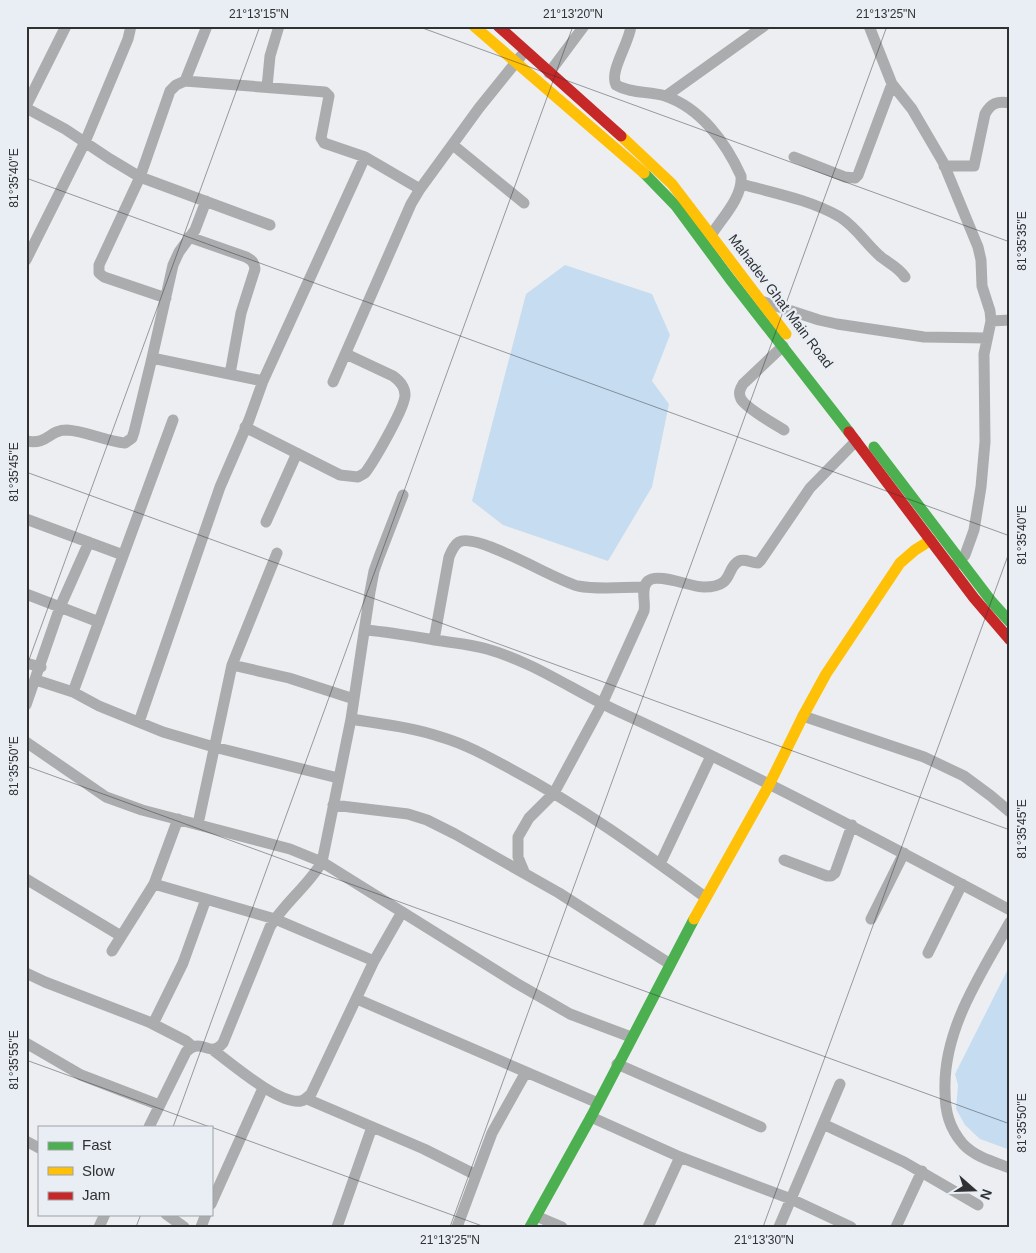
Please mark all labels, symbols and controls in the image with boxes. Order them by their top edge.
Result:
text: 21°13'15"N [229,7,289,21]
text: 21°13'20"N [543,7,603,21]
text: 21°13'25"N [856,7,916,21]
text: 81°35'40"E [7,148,21,208]
text: 81°35'35"E [1015,211,1029,271]
street label: Mahadev Ghat Main Road [725,231,837,371]
text: 81°35'45"E [7,442,21,502]
text: 81°35'40"E [1015,505,1029,565]
text: 81°35'50"E [7,736,21,796]
text: 81°35'45"E [1015,799,1029,859]
text: 81°35'55"E [7,1030,21,1090]
text: 81°35'50"E [1015,1093,1029,1153]
legend [38,1126,212,1216]
text: Fast [82,1136,112,1153]
text: Slow [82,1162,115,1179]
north arrow [948,1166,998,1216]
text: Jam [82,1186,110,1203]
text: N [977,1187,995,1202]
text: 21°13'25"N [420,1233,480,1247]
text: 21°13'30"N [734,1233,794,1247]

